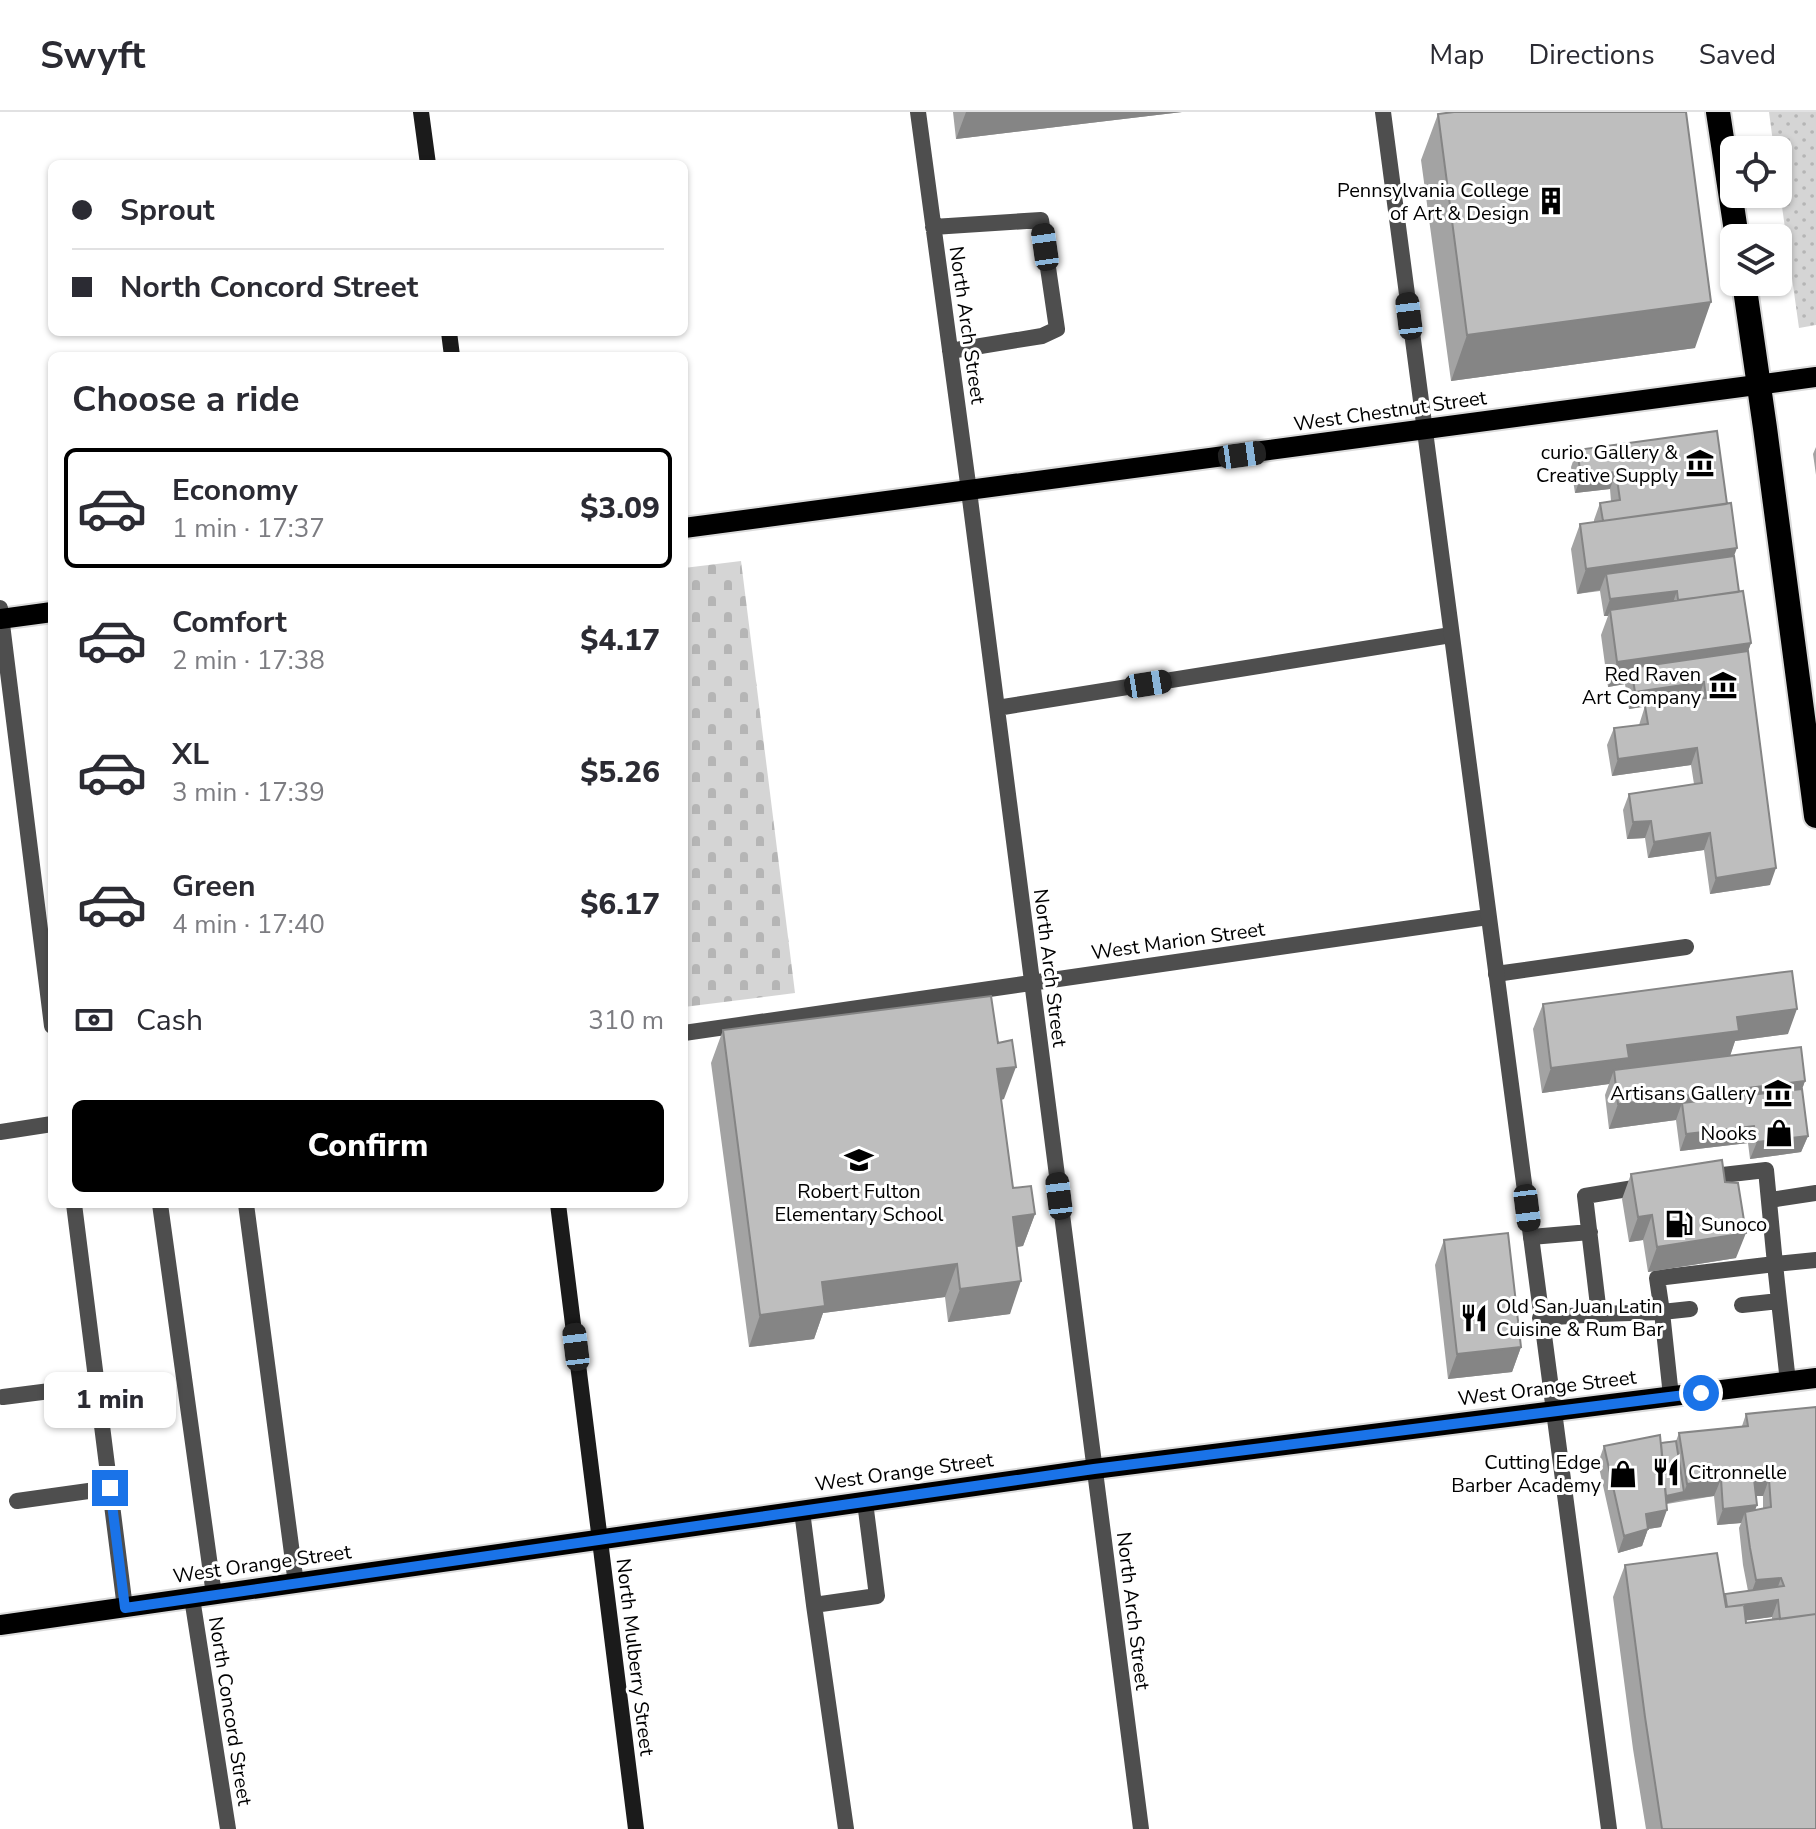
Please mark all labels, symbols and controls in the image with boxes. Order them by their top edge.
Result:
text: Swyft [40,30,145,81]
text: Map [1429,36,1484,74]
text: Directions [1528,36,1655,74]
text: Saved [1699,36,1776,74]
map controls [1720,136,1792,296]
button: locate [1720,136,1792,208]
place label: Pennsylvania College of Art & Design [1337,177,1529,227]
building icon: Pennsylvania College of Art & Design [1536,186,1566,216]
text: Sprout [120,190,215,231]
car [1030,222,1060,272]
button: layers [1720,224,1792,296]
street label: North Arch Street [943,244,992,407]
text: North Concord Street [120,267,418,308]
car [1394,291,1424,341]
text: Choose a ride [72,375,300,424]
street label: West Chestnut Street [1292,384,1489,438]
place label: curio. Gallery & Creative Supply [1536,439,1679,489]
car [1217,440,1267,470]
museum icon: curio. Gallery & Creative Supply [1685,448,1715,478]
text: Economy [172,470,298,511]
icon: car [76,472,148,544]
text: $3.09 [580,488,660,529]
text: 1 min · 17:37 [172,511,325,546]
text: Comfort [172,602,287,643]
icon: car [76,604,148,676]
text: $4.17 [580,620,660,661]
text: 2 min · 17:38 [172,643,325,678]
place label: Red Raven Art Company [1582,661,1702,711]
car [1122,668,1174,700]
museum icon: Red Raven Art Company [1708,670,1738,700]
text: XL [172,734,209,775]
icon: car [76,736,148,808]
text: $5.26 [580,752,660,793]
text: 3 min · 17:39 [172,775,325,810]
text: Green [172,866,256,907]
icon: car [76,868,148,940]
text: $6.17 [580,884,660,925]
street label: North Arch Street [1027,887,1073,1050]
text: 4 min · 17:40 [172,907,325,942]
street label: West Marion Street [1090,915,1267,967]
icon: cash [72,998,116,1042]
text: Cash [136,1000,203,1041]
text: 310 m [588,1003,664,1038]
museum icon: Artisans Gallery [1763,1078,1793,1108]
place label: Artisans Gallery [1610,1080,1757,1107]
button: Confirm [72,1100,664,1192]
shop icon: Nooks [1764,1118,1794,1148]
place label: Nooks [1701,1120,1757,1147]
school or university icon: Robert Fulton Elementary School [844,1145,874,1175]
car [1044,1171,1074,1221]
place label: Robert Fulton Elementary School [774,1178,944,1228]
car [1512,1183,1542,1233]
fuel station icon: Sunoco [1664,1209,1694,1239]
place label: Sunoco [1701,1211,1767,1238]
place label: Old San Juan Latin Cuisine & Rum Bar [1496,1293,1664,1343]
restaurant icon: Old San Juan Latin Cuisine & Rum Bar [1459,1303,1489,1333]
car [561,1322,591,1372]
street label: West Orange Street [1456,1364,1639,1412]
callout: 1 min [44,1372,176,1428]
route start [1683,1375,1719,1411]
text: 1 min [76,1382,144,1417]
street label: West Orange Street [813,1446,996,1498]
place label: Cutting Edge Barber Academy [1451,1449,1602,1499]
restaurant icon: Citronnelle [1651,1457,1681,1487]
shop icon: Cutting Edge Barber Academy [1608,1459,1638,1489]
place label: Citronnelle [1688,1459,1787,1486]
route end [92,1470,128,1506]
street label: North Arch Street [1110,1530,1156,1693]
street label: West Orange Street [171,1538,354,1590]
street label: North Mulberry Street [610,1557,661,1758]
street label: North Concord Street [202,1615,258,1808]

